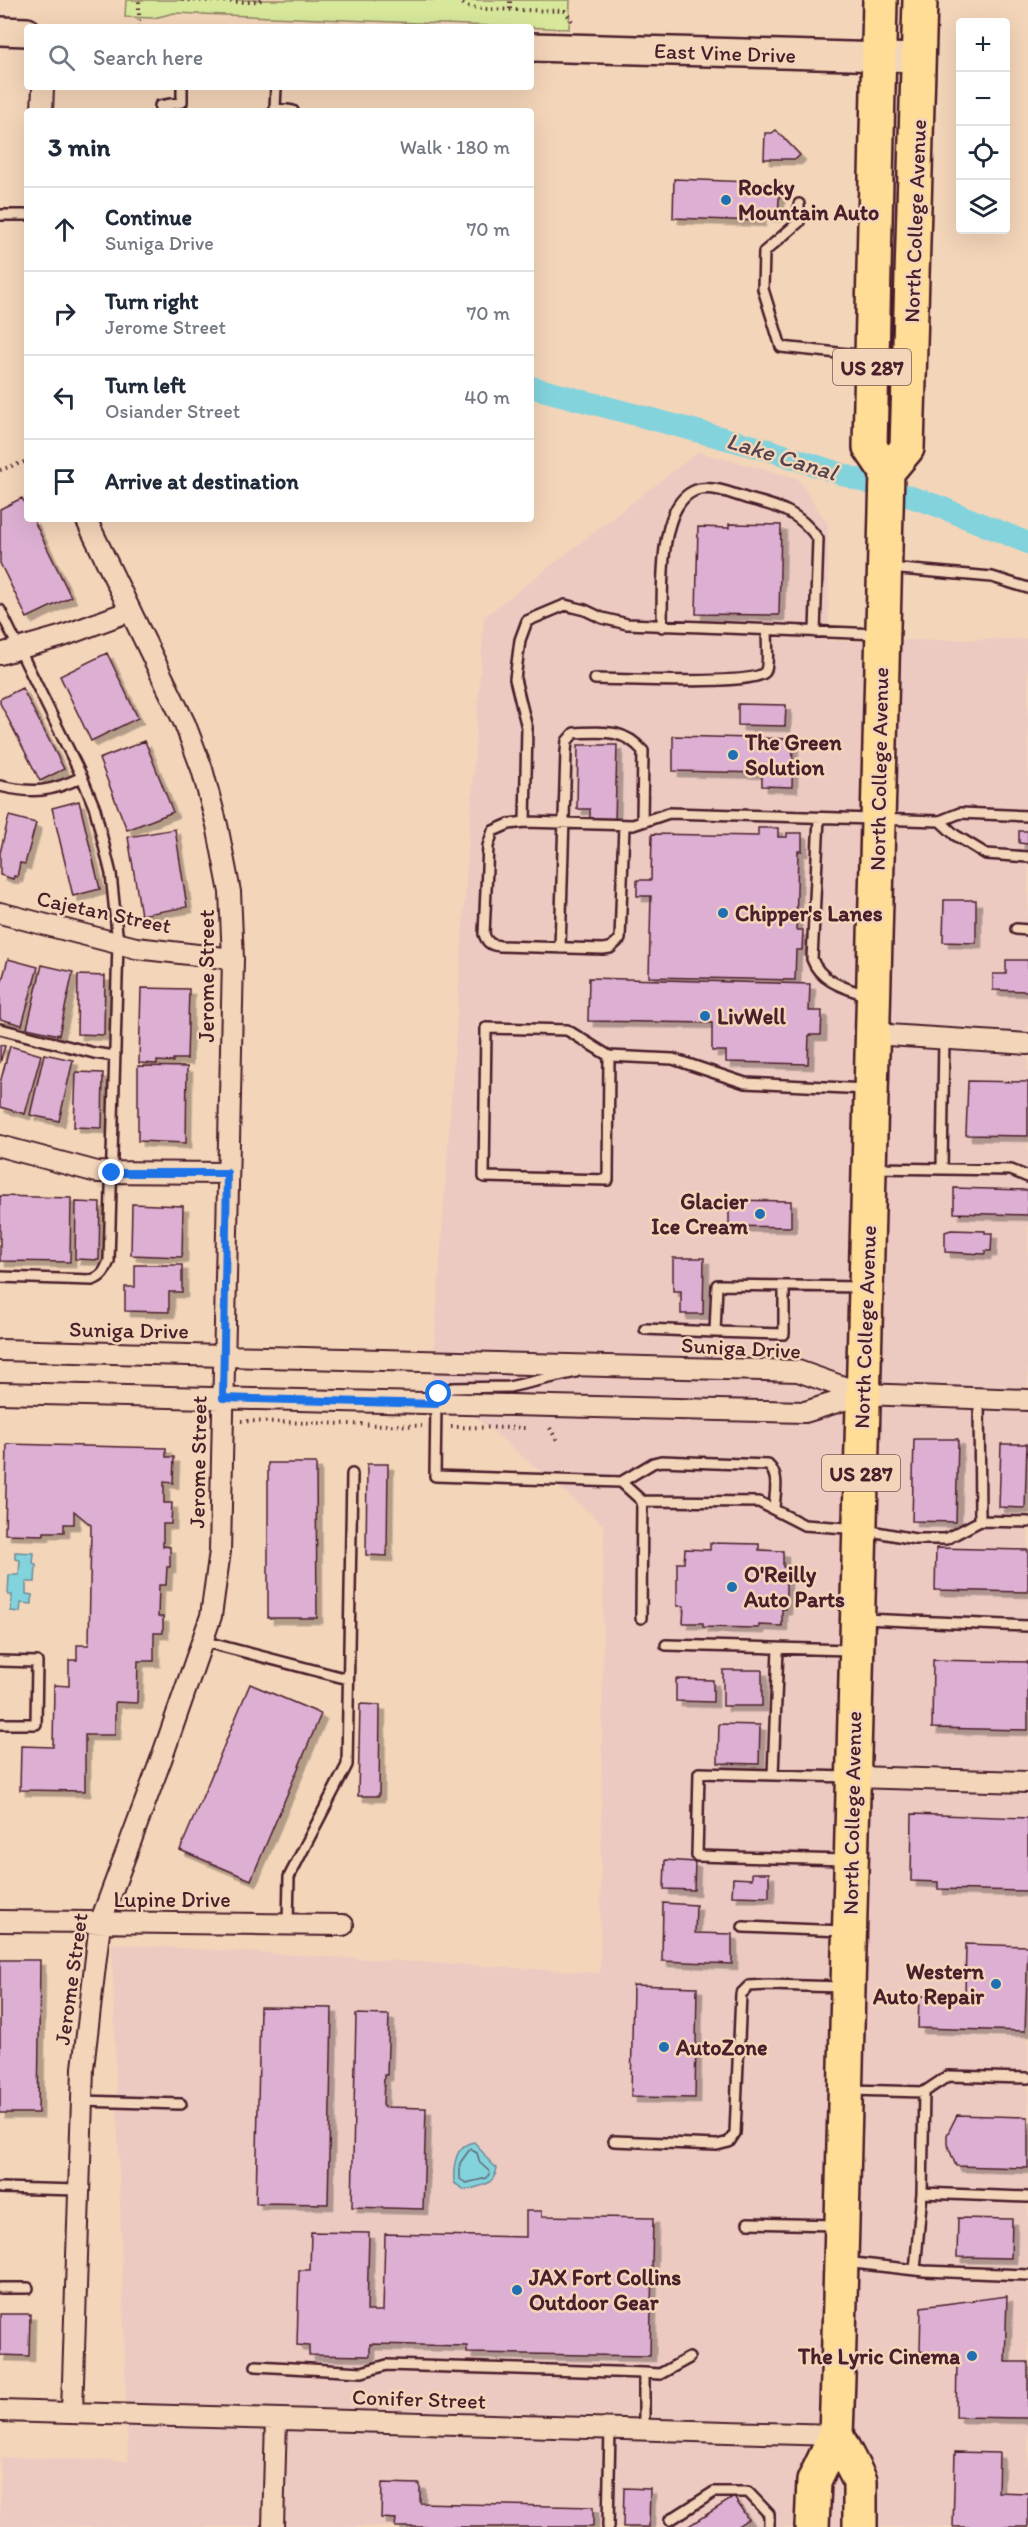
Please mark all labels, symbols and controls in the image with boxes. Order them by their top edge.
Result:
map controls [956,18,1010,234]
button: + [956,18,1010,72]
search box [24,24,534,90]
street label: East Vine Drive [654,37,796,69]
icon: search [45,41,78,74]
text: Search here [93,44,203,71]
button: − [956,72,1010,126]
street label: North College Avenue [898,119,932,323]
button: locate [956,126,1010,180]
text: 3 min [48,131,110,163]
text: Walk · 180 m [400,135,510,159]
place label: Rocky Mountain Auto [738,174,879,226]
button: layers [956,180,1010,234]
marker: Rocky Mountain Auto [719,193,733,207]
text: Continue [105,204,192,231]
icon: ahead [48,213,81,246]
text: 70 m [466,217,510,241]
text: Suniga Drive [105,231,214,255]
text: Turn right [105,288,199,315]
icon: right [48,297,81,330]
text: 70 m [466,301,510,325]
text: Jerome Street [105,315,226,339]
road number: US 287 [833,349,911,385]
text: Turn left [105,372,186,399]
icon: left [48,381,81,414]
text: 40 m [464,385,510,409]
text: Osiander Street [105,399,240,423]
water label: Lake Canal [723,425,843,487]
icon: arrive [48,465,81,498]
text: Arrive at destination [105,468,299,495]
street label: North College Avenue [864,667,894,871]
place label: The Green Solution [744,729,842,781]
marker: The Green Solution [726,748,740,762]
street label: Cajetan Street [34,885,174,939]
place label: Chipper's Lanes [735,900,883,927]
marker: Chipper's Lanes [716,906,730,920]
street label: Jerome Street [193,910,220,1043]
place label: LivWell [717,1003,786,1030]
marker: LivWell [698,1009,712,1023]
route end [98,1159,124,1185]
place label: Glacier Ice Cream [651,1188,749,1240]
marker: Glacier Ice Cream [753,1207,767,1221]
street label: North College Avenue [848,1225,882,1429]
street label: Suniga Drive [69,1315,189,1345]
street label: Suniga Drive [681,1331,801,1365]
route start [425,1380,451,1406]
street label: Jerome Street [183,1395,213,1529]
road number: US 287 [822,1455,900,1491]
place label: O'Reilly Auto Parts [743,1561,845,1613]
marker: O'Reilly Auto Parts [725,1580,739,1594]
street label: North College Avenue [837,1711,867,1915]
street label: Lupine Drive [113,1886,231,1913]
street label: Jerome Street [48,1911,94,2047]
place label: Western Auto Repair [872,1958,985,2010]
marker: Western Auto Repair [989,1977,1003,1991]
place label: AutoZone [675,2034,767,2061]
marker: AutoZone [657,2040,671,2054]
place label: JAX Fort Collins Outdoor Gear [528,2264,681,2316]
marker: JAX Fort Collins Outdoor Gear [510,2283,524,2297]
place label: The Lyric Cinema [797,2343,960,2370]
marker: The Lyric Cinema [965,2349,979,2363]
street label: Conifer Street [351,2383,487,2415]

